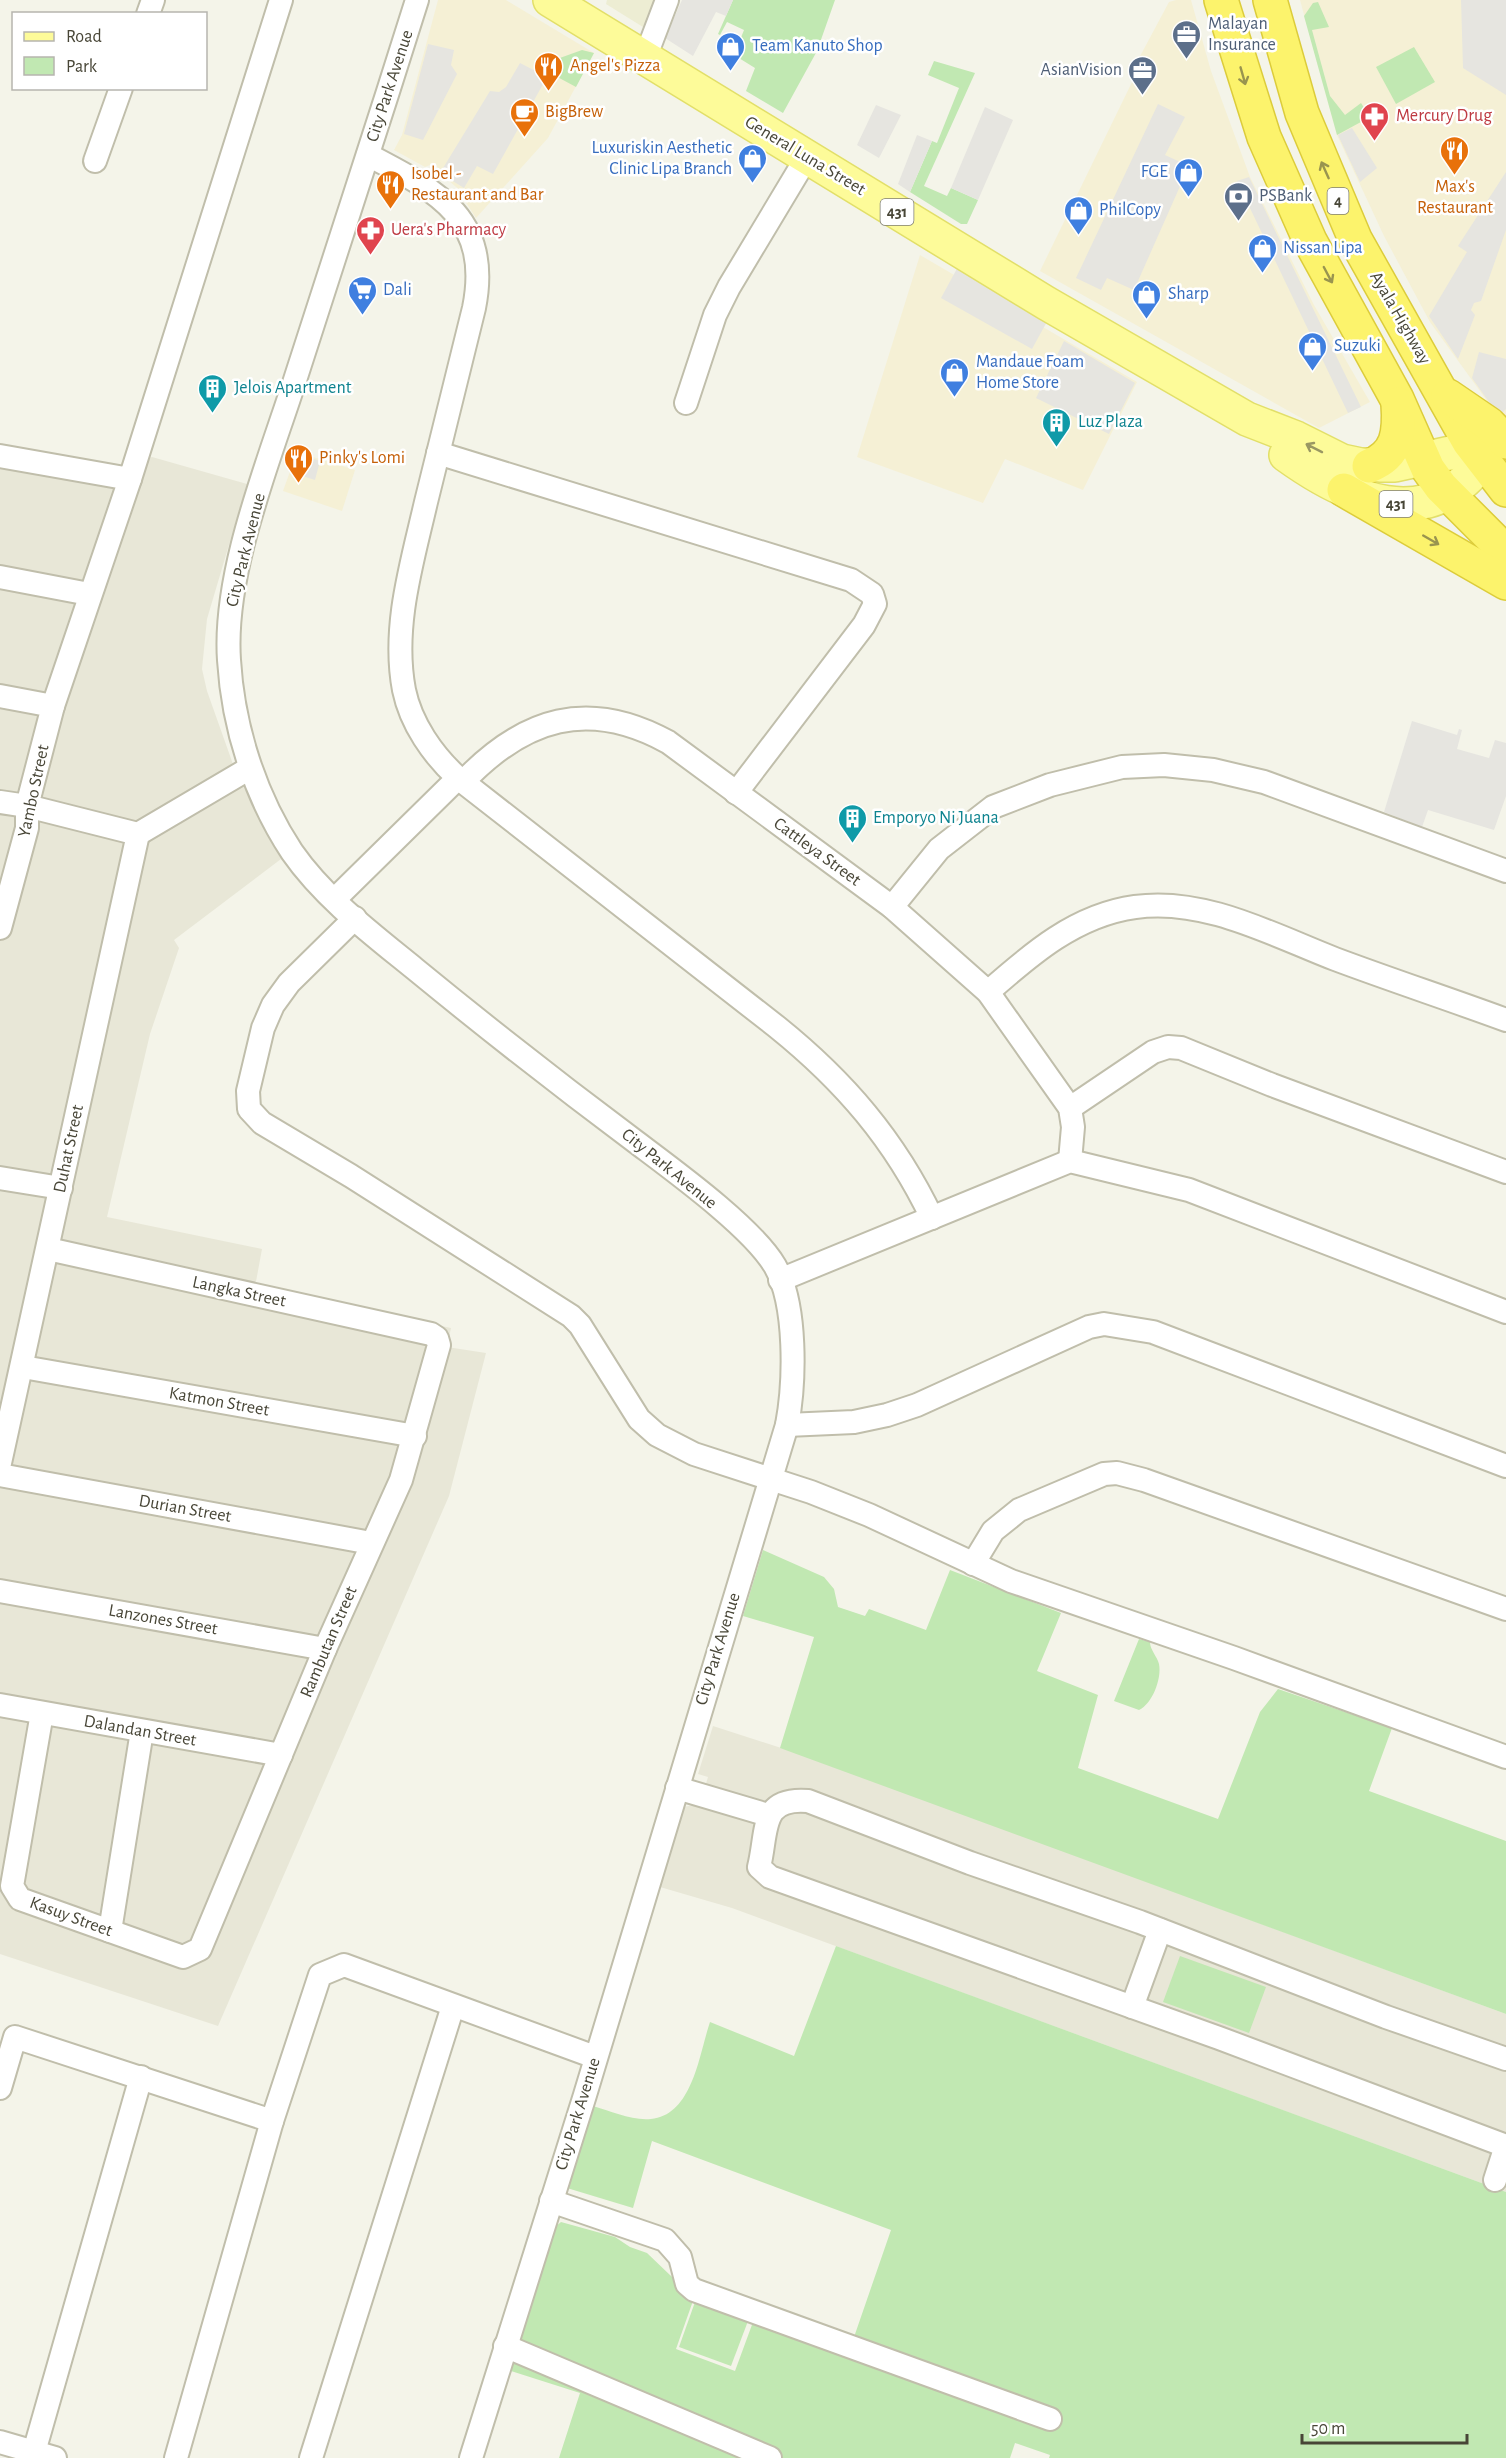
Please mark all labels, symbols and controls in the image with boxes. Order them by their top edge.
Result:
legend [12,12,207,90]
place label: Malayan Insurance [1208,15,1276,54]
office icon: Malayan Insurance [1171,18,1203,60]
text: Road [66,28,102,46]
street label: City Park Avenue [363,28,417,144]
shop icon: Team Kanuto Shop [715,30,747,72]
place label: Team Kanuto Shop [752,37,883,55]
restaurant icon: Angel's Pizza [533,50,565,92]
office icon: AsianVision [1127,54,1159,96]
place label: Angel's Pizza [570,57,661,75]
text: Park [66,58,98,76]
place label: AsianVision [1041,61,1122,79]
one-way arrow [1238,66,1249,85]
cafe icon: BigBrew [508,96,540,138]
pharmacy icon: Mercury Drug [1359,100,1391,142]
place label: BigBrew [545,103,603,121]
place label: Mercury Drug [1396,107,1492,125]
street label: General Luna Street [742,113,869,199]
restaurant icon: Max's Restaurant [1439,134,1471,176]
place label: Luxuriskin Aesthetic Clinic Lipa Branch [591,139,732,178]
shop icon: Luxuriskin Aesthetic Clinic Lipa Branch [737,142,769,184]
shop icon: FGE [1173,156,1205,198]
one-way arrow [1318,161,1329,179]
place label: FGE [1141,163,1168,181]
place label: Isobel - Restaurant and Bar [411,165,544,204]
restaurant icon: Isobel - Restaurant and Bar [374,168,406,210]
place label: Max's Restaurant [1417,178,1493,217]
bank icon: PSBank [1222,180,1254,222]
place label: PSBank [1259,187,1313,205]
road number: 4 [1328,188,1348,214]
shop icon: PhilCopy [1062,194,1094,236]
road number: 431 [880,199,914,225]
place label: PhilCopy [1099,201,1161,219]
pharmacy icon: Uera's Pharmacy [354,214,386,256]
place label: Uera's Pharmacy [391,221,506,239]
shop icon: Nissan Lipa [1246,232,1278,274]
place label: Nissan Lipa [1283,239,1363,257]
one-way arrow [1322,266,1334,283]
street label: Ayala Highway [1366,269,1434,368]
supermarket icon: Dali [346,274,378,316]
shop icon: Sharp [1131,278,1163,320]
place label: Dali [383,281,412,299]
place label: Sharp [1168,285,1209,303]
shop icon: Suzuki [1297,330,1329,372]
place label: Suzuki [1334,337,1381,355]
place label: Mandaue Foam Home Store [976,353,1084,392]
shop icon: Mandaue Foam Home Store [939,356,971,398]
building icon: Jelois Apartment [197,372,229,414]
place label: Jelois Apartment [234,379,352,397]
building icon: Luz Plaza [1041,406,1073,448]
place label: Luz Plaza [1078,413,1143,431]
restaurant icon: Pinky's Lomi [282,442,314,484]
one-way arrow [1306,442,1324,453]
place label: Pinky's Lomi [319,449,405,467]
street label: City Park Avenue [223,491,269,609]
road number: 431 [1380,491,1412,517]
one-way arrow [1422,534,1439,546]
street label: Yambo Street [15,743,53,839]
building icon: Emporyo Ni Juana [836,802,868,844]
place label: Emporyo Ni Juana [873,809,999,827]
street label: Cattleya Street [770,814,864,890]
street label: Duhat Street [51,1103,87,1195]
street label: City Park Avenue [618,1125,720,1213]
street label: Langka Street [191,1273,288,1311]
street label: Katmon Street [167,1384,271,1420]
street label: Durian Street [137,1492,233,1526]
street label: Rambutan Street [297,1583,361,1700]
street label: City Park Avenue [692,1591,744,1707]
street label: Lanzones Street [107,1602,219,1638]
street label: Dalandan Street [82,1712,198,1750]
street label: Kasuy Street [27,1894,115,1940]
street label: City Park Avenue [552,2056,604,2172]
scale bar [1302,2407,1467,2445]
text: 50 m [1311,2420,1345,2438]

